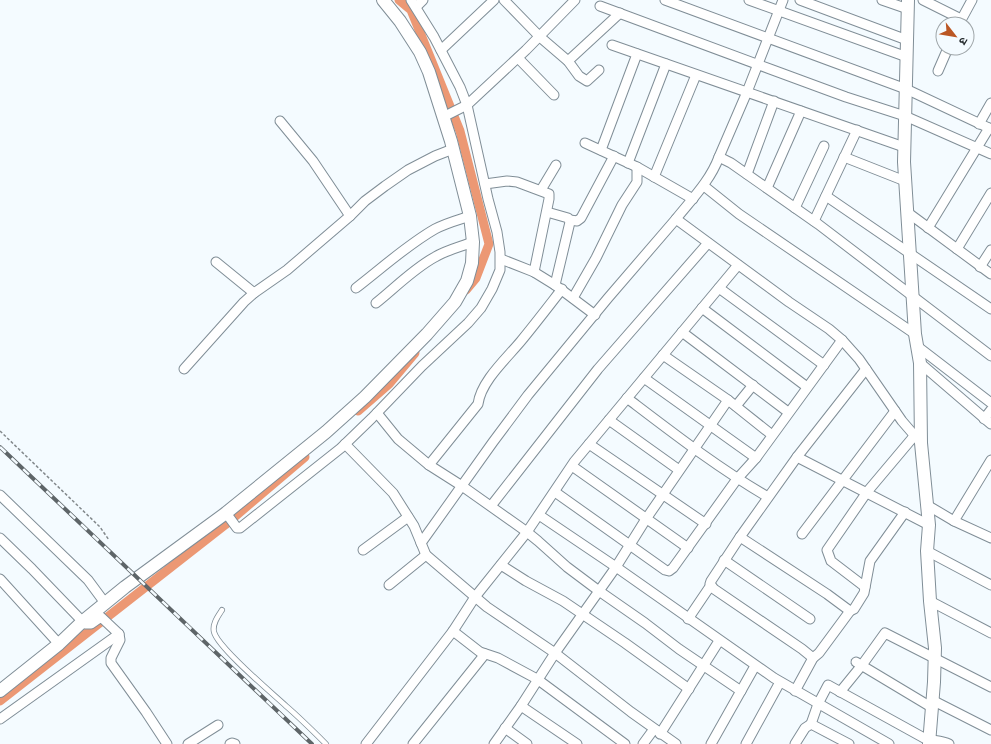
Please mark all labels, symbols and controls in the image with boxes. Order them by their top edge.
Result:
north arrow [935,16,975,56]
text: उ [956,35,971,48]

